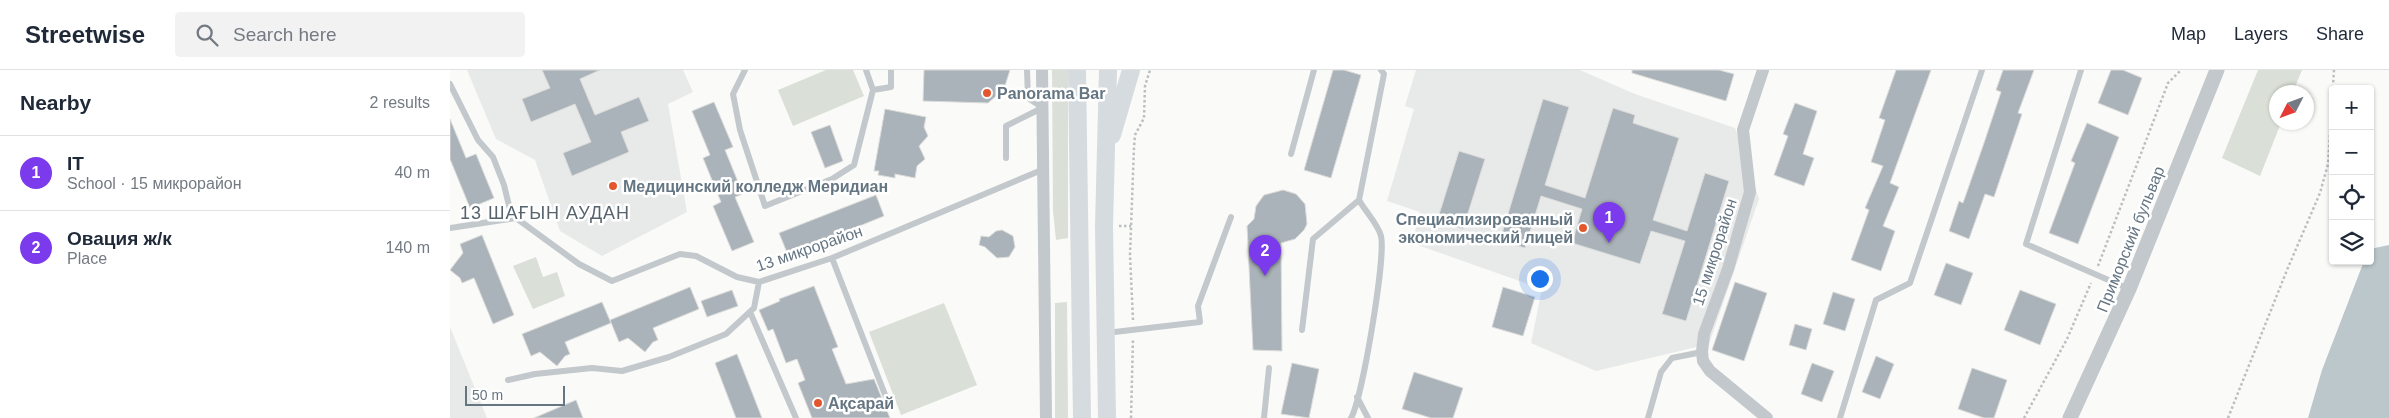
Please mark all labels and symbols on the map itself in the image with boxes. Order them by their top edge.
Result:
place label: Panorama Bar [997,85,1106,102]
north arrow [2269,85,2314,130]
marker: Panorama Bar [981,87,993,99]
street label: Приморский бульвар [2093,164,2168,315]
place label: Медицинский колледж Меридиан [623,178,888,195]
marker: Медицинский колледж Меридиан [607,180,619,192]
street label: 15 микрорайон [1689,197,1740,308]
pin: 1 [1593,202,1625,243]
district label: 13 ШАҒЫН АУДАН [460,203,630,223]
place label: Специализированный экономический лицей [1396,211,1573,246]
street label: 13 микрорайон [754,222,865,275]
marker: Специализированный экономический лицей [1577,222,1589,234]
pin: 2 [1249,235,1281,276]
your location [1527,266,1553,292]
scale bar [465,383,565,406]
place label: Ақсарай [828,395,894,412]
marker: Ақсарай [812,397,824,409]

